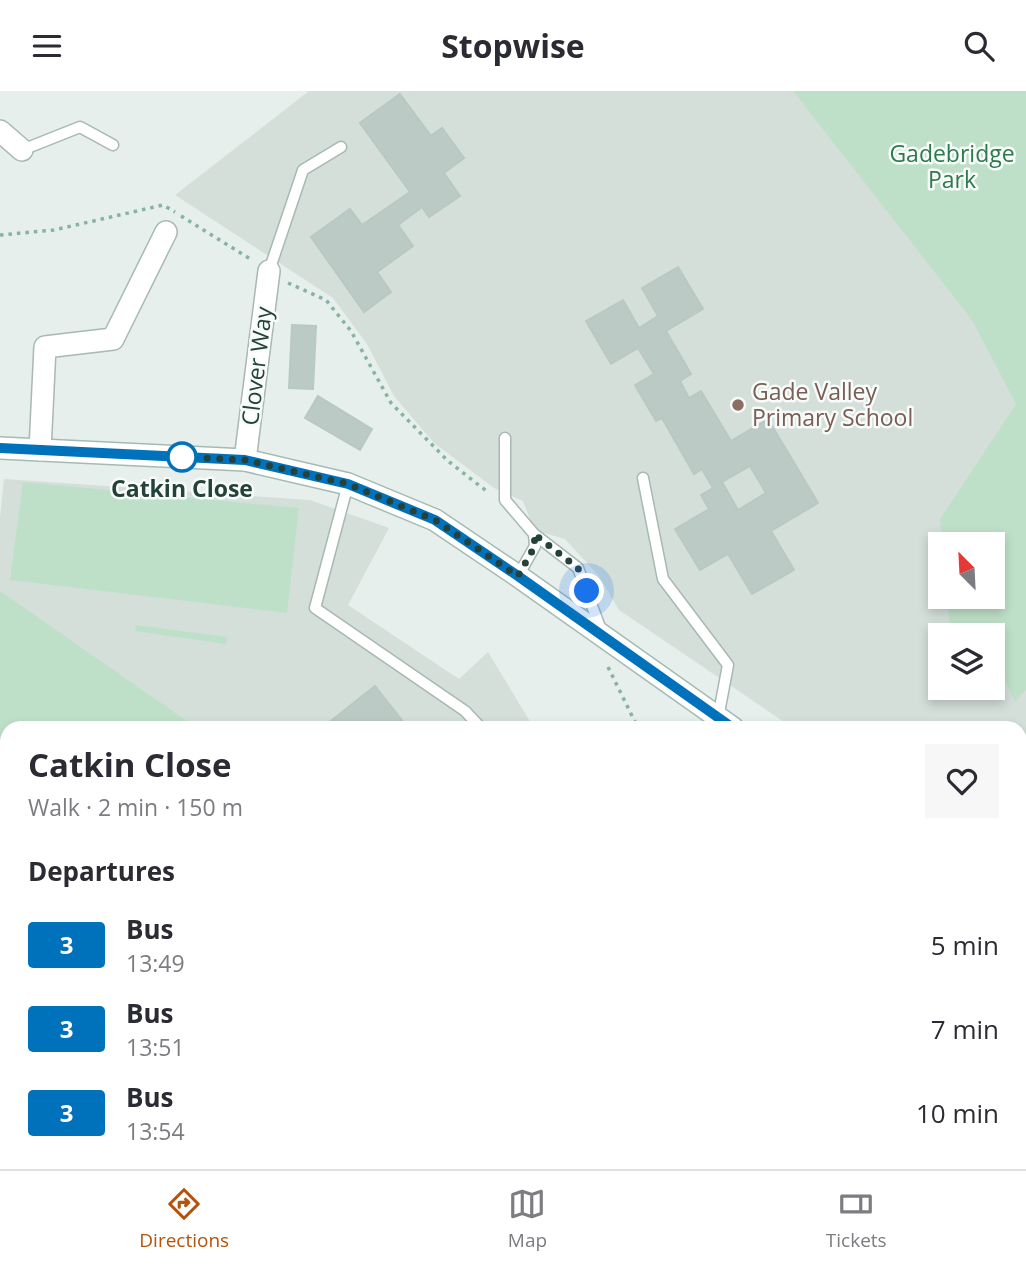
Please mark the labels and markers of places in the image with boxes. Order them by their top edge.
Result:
place label: Gade Valley Primary School [752,375,913,433]
marker: Gade Valley Primary School [730,397,746,413]
marker: Catkin Close [167,442,197,472]
place label: Catkin Close [111,472,253,504]

